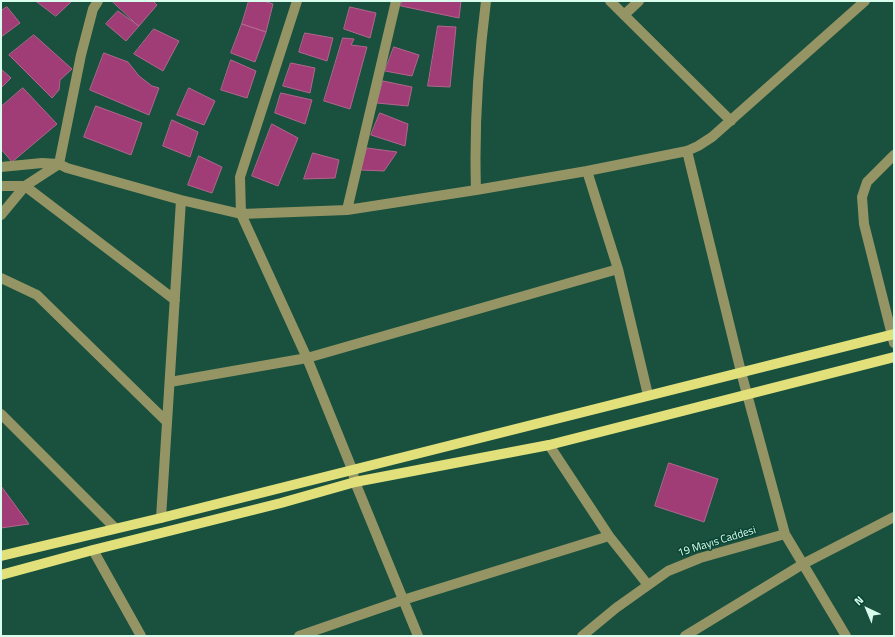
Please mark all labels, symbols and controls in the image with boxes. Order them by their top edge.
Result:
street label: 19 Mayıs Caddesi [676,524,758,560]
north arrow [847,589,887,629]
text: N [850,592,867,609]

